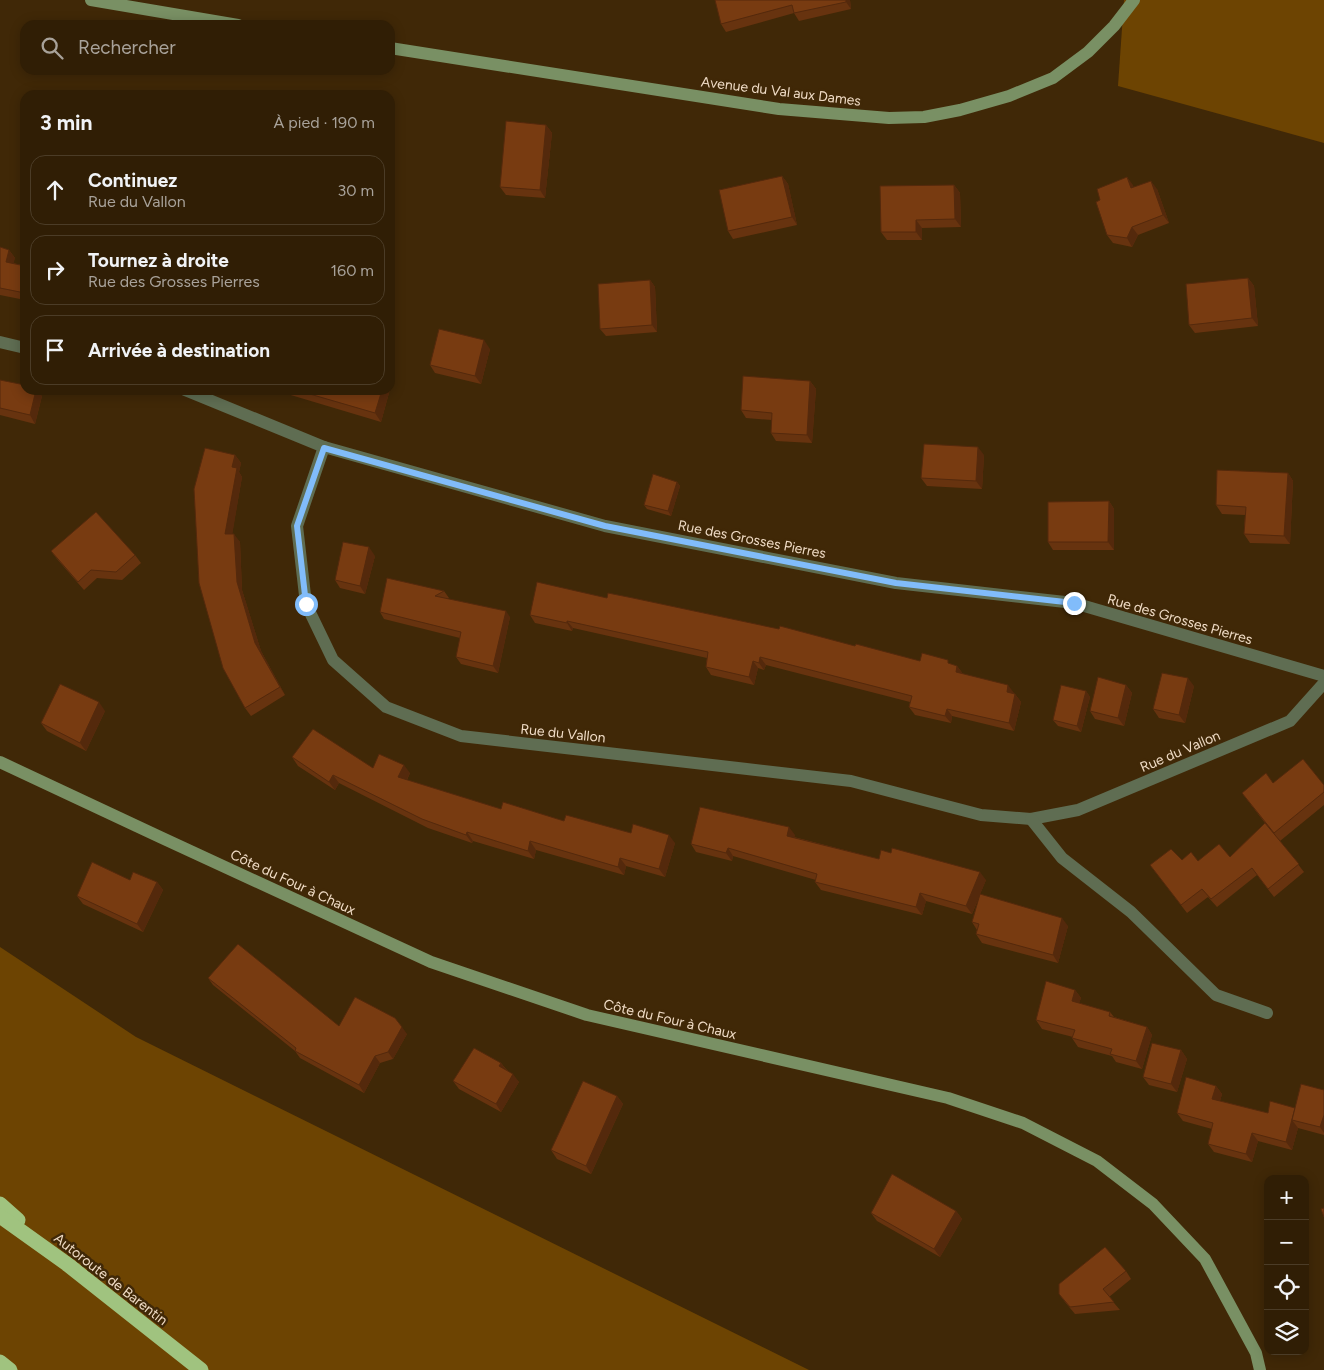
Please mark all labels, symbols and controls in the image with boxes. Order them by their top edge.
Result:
search box [20,20,395,75]
icon: search [38,34,66,62]
text: Rechercher [78,36,176,59]
street label: Avenue du Val aux Dames [700,73,862,110]
text: 3 min [40,110,92,135]
text: À pied · 190 m [273,113,375,132]
text: Continuez [88,169,177,192]
icon: ahead [41,176,69,204]
text: 30 m [337,181,374,200]
text: Rue du Vallon [88,192,186,211]
text: Tournez à droite [88,249,229,272]
icon: right [41,256,69,284]
text: 160 m [331,261,374,280]
text: Rue des Grosses Pierres [88,272,260,291]
icon: arrive [41,336,69,364]
text: Arrivée à destination [88,339,270,362]
street label: Rue des Grosses Pierres [677,517,827,562]
street label: Rue des Grosses Pierres [1105,591,1254,648]
route end [1063,592,1086,615]
route start [295,593,318,616]
street label: Rue du Vallon [520,721,607,746]
street label: Rue du Vallon [1138,727,1223,776]
street label: Côte du Four à Chaux [228,846,358,919]
street label: Côte du Four à Chaux [602,996,738,1043]
map controls [1264,1175,1309,1355]
button: + [1264,1175,1309,1220]
button: − [1264,1220,1309,1265]
street label: Autoroute de Barentin [51,1230,171,1329]
button: locate [1264,1265,1309,1310]
button: layers [1264,1310,1309,1355]

